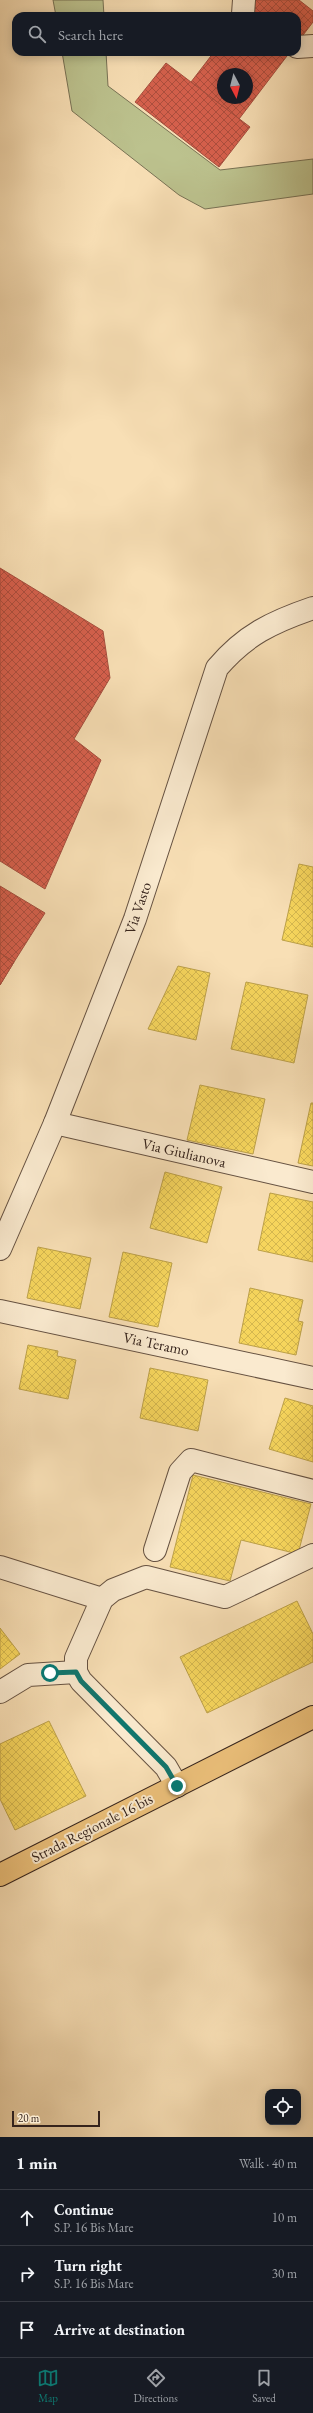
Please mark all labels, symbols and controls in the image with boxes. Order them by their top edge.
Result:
search box [12,12,301,56]
icon: search [26,23,48,45]
text: Search here [58,25,123,44]
north arrow [217,68,253,104]
street label: Via Vasto [120,879,155,936]
street label: Via Giulianova [140,1134,228,1171]
street label: Via Teramo [121,1327,191,1360]
route start [41,1664,59,1682]
route end [168,1777,186,1795]
street label: Strada Regionale 16 bis [28,1789,156,1866]
map controls [265,2089,301,2125]
button: locate [265,2089,301,2125]
scale bar [12,2109,100,2128]
text: 20 m [18,2111,39,2125]
text: 1 min [16,2152,57,2174]
text: Walk · 40 m [239,2155,297,2172]
text: Continue [54,2200,114,2219]
icon: ahead [16,2207,38,2229]
text: 10 m [272,2209,297,2226]
text: S.P. 16 Bis Mare [54,2219,134,2236]
text: Turn right [54,2256,122,2275]
icon: right [16,2263,38,2285]
text: 30 m [272,2265,297,2282]
text: S.P. 16 Bis Mare [54,2275,134,2292]
icon: arrive [16,2319,38,2341]
text: Arrive at destination [54,2320,185,2339]
tab: Map [37,2367,59,2405]
tab: Directions [134,2367,178,2405]
tab: Saved [252,2367,276,2405]

